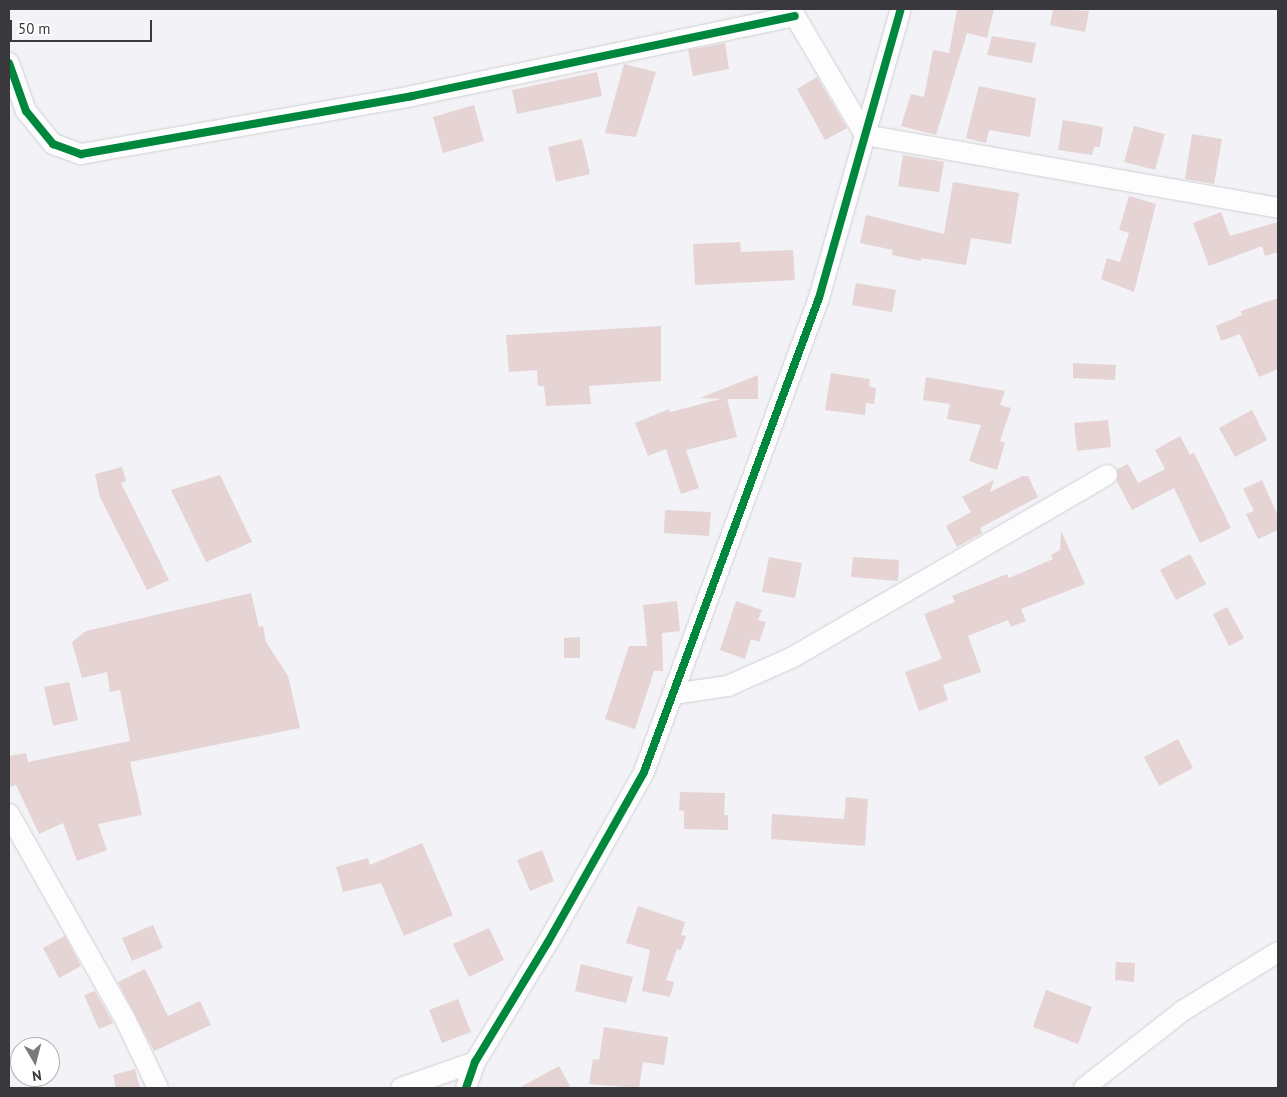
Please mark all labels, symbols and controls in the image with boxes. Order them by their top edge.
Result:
scale bar [12,10,155,42]
text: 50 m [18,19,51,38]
north arrow [10,1037,60,1087]
text: N [31,1066,43,1085]

